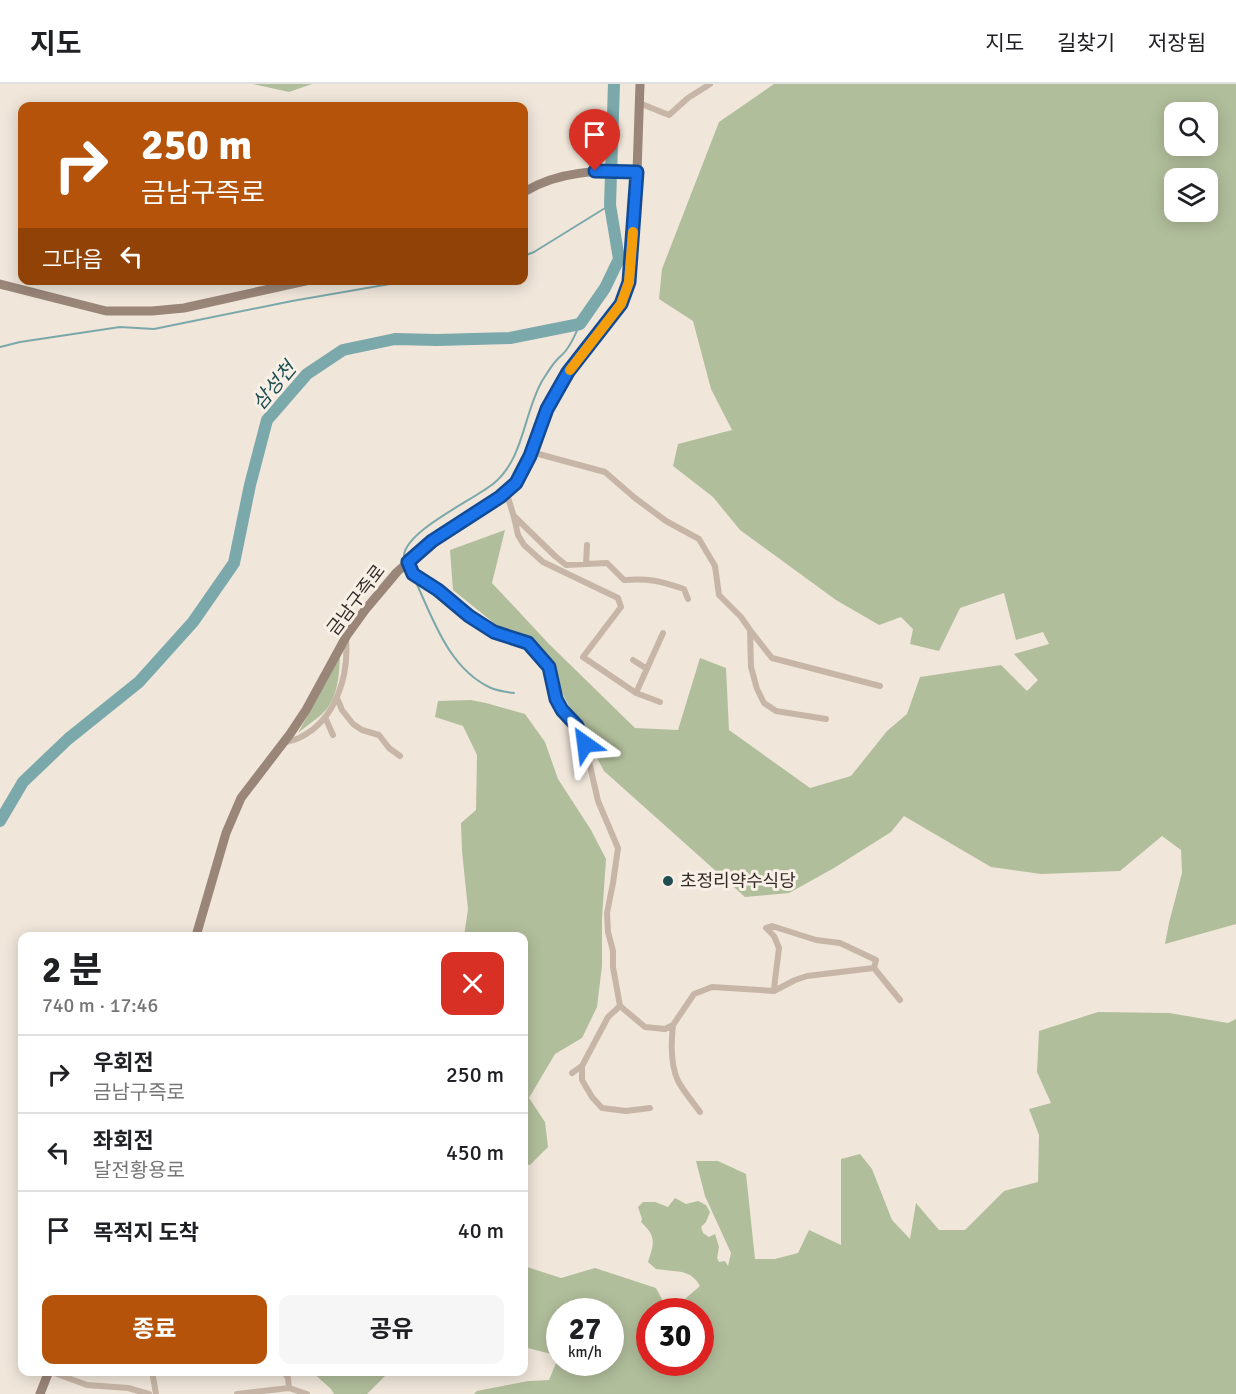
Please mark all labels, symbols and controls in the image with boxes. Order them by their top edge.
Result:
text: 지도 [30,27,82,61]
text: 지도 [985,30,1024,56]
text: 길찾기 [1057,30,1115,56]
text: 저장됨 [1148,30,1206,56]
map controls [1164,102,1218,222]
button: search [1164,102,1218,156]
pin [569,109,620,171]
icon: arrive [578,118,611,151]
text: 250 m [141,120,252,171]
icon: right [42,126,120,204]
button: layers [1164,168,1218,222]
text: 금남구즉로 [141,177,265,210]
icon: left [115,240,148,273]
text: 그다음 [42,246,103,273]
water label: 삼성천 [247,355,303,415]
street label: 금남구즉로 [322,560,390,640]
position arrow [553,712,617,776]
place label: 초정리약수식당 [680,870,796,892]
marker: 초정리약수식당 [661,874,675,888]
text: 2 분 [42,948,102,993]
button: close [441,952,504,1015]
text: 740 m · 17:46 [42,993,158,1018]
text: 우회전 [93,1049,154,1076]
icon: right [42,1058,75,1091]
text: 250 m [446,1061,504,1088]
text: 금남구즉로 [93,1080,185,1105]
text: 좌회전 [93,1127,154,1154]
icon: left [42,1136,75,1169]
text: 450 m [446,1139,504,1166]
text: 달전황용로 [93,1158,185,1183]
icon: arrive [42,1214,75,1247]
text: 40 m [458,1217,504,1244]
text: 목적지 도착 [93,1219,199,1246]
button: 종료 [42,1295,267,1364]
button: 공유 [279,1295,504,1364]
speed limit sign: 30 [636,1298,714,1376]
text: 27 [569,1311,601,1348]
text: km/h [568,1343,602,1361]

